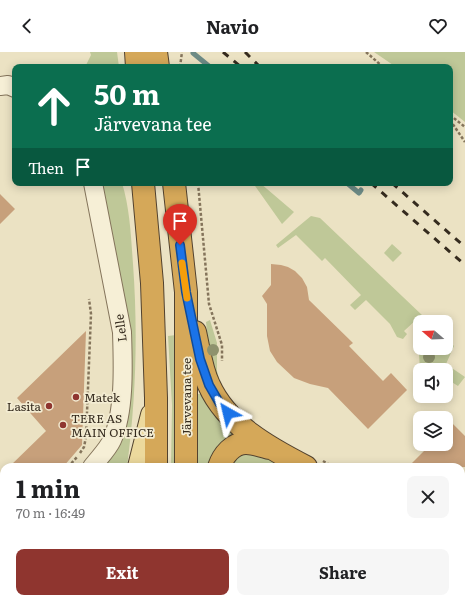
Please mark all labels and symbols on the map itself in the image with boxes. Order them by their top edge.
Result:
pin [163,204,197,245]
street label: Lelle [109,313,131,343]
north arrow [413,315,453,355]
street label: Järvevana tee [177,358,195,436]
place label: Matek [84,388,121,406]
marker: Matek [71,392,81,402]
position arrow [207,392,249,434]
place label: Lasita [7,397,42,415]
marker: Lasita [44,401,54,411]
place label: TERE AS MAIN OFFICE [71,409,154,441]
marker: TERE AS MAIN OFFICE [58,420,68,430]

